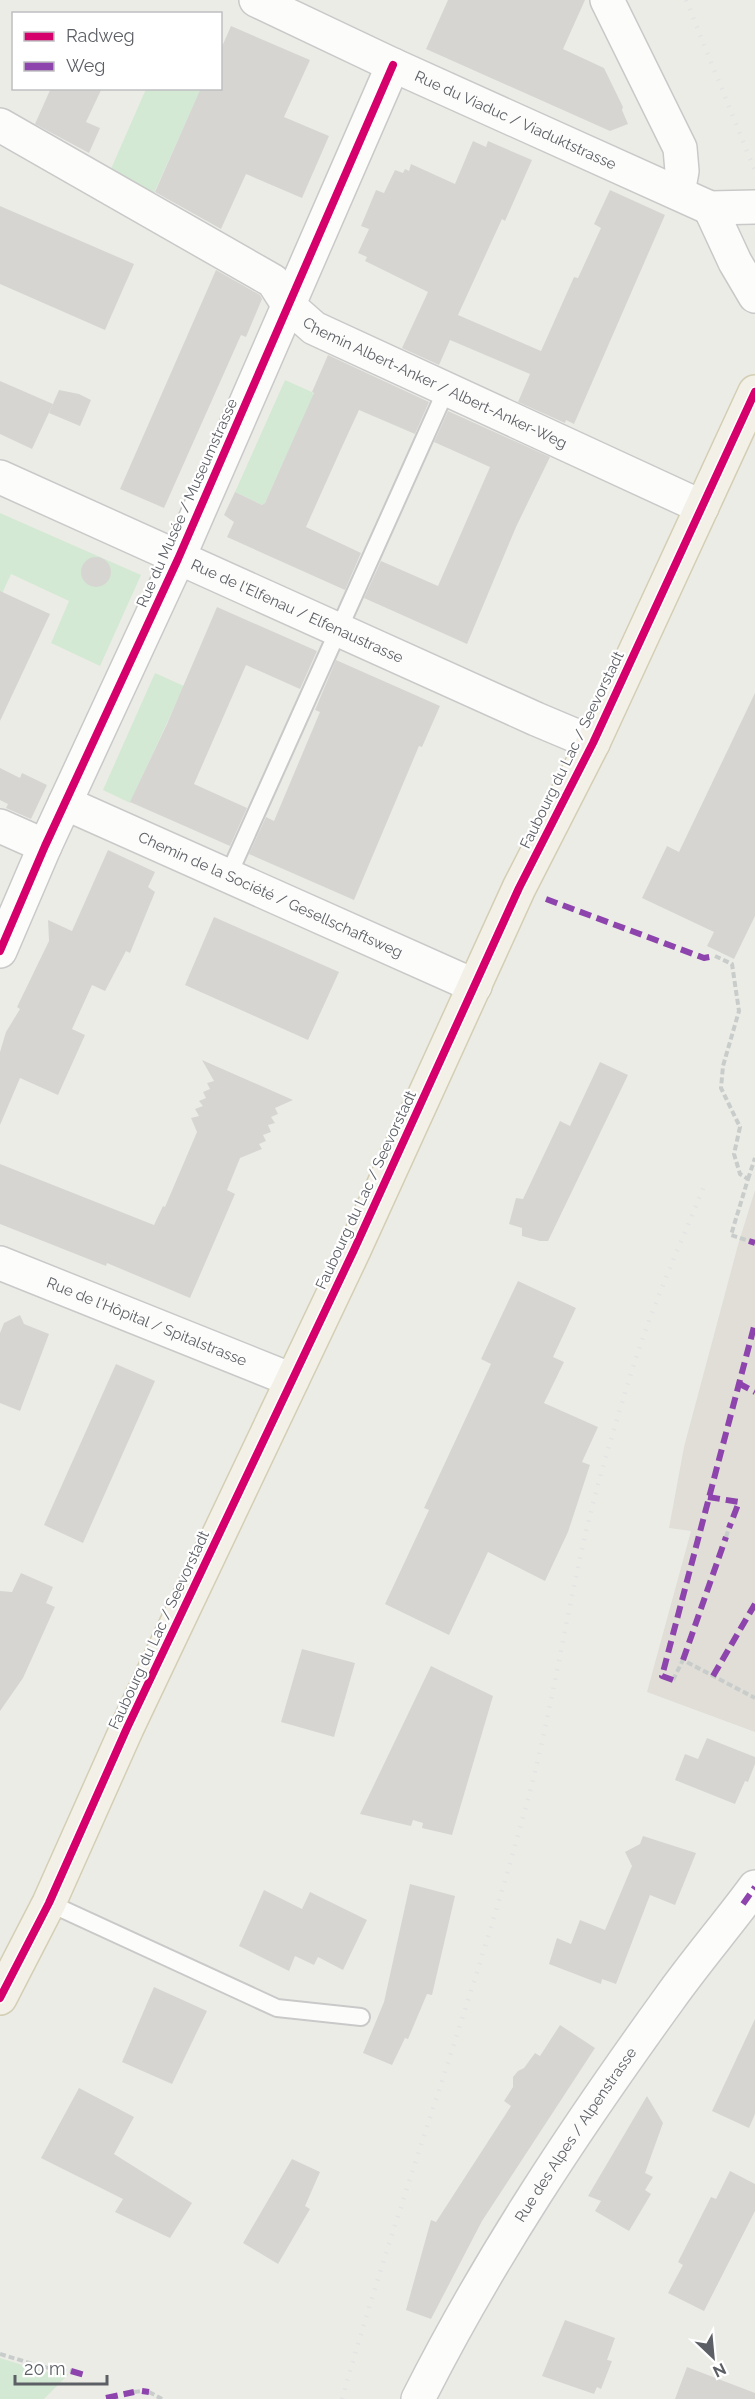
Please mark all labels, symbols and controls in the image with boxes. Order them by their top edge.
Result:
legend [12,12,222,90]
text: Radweg [66,25,135,46]
text: Weg [66,55,105,76]
street label: Rue du Viaduc / Viaduktstrasse [412,67,619,174]
street label: Chemin Albert-Anker / Albert-Anker-Weg [299,313,570,452]
street label: Rue du Musée / Museumstrasse [133,396,241,610]
street label: Rue de l'Elfenau / Elfenaustrasse [188,555,406,667]
street label: Faubourg du Lac / Seevorstadt [516,648,628,852]
street label: Chemin de la Société / Gesellschaftsweg [135,828,405,962]
street label: Faubourg du Lac / Seevorstadt [312,1088,420,1292]
street label: Rue de l'Hôpital / Spitalstrasse [44,1274,250,1370]
street label: Faubourg du Lac / Seevorstadt [105,1528,213,1732]
street label: Rue des Alpes / Alpenstrasse [511,2044,641,2225]
north arrow [683,2327,743,2387]
scale bar [15,2348,106,2386]
text: 20 m [24,2358,66,2379]
text: N [710,2359,729,2381]

